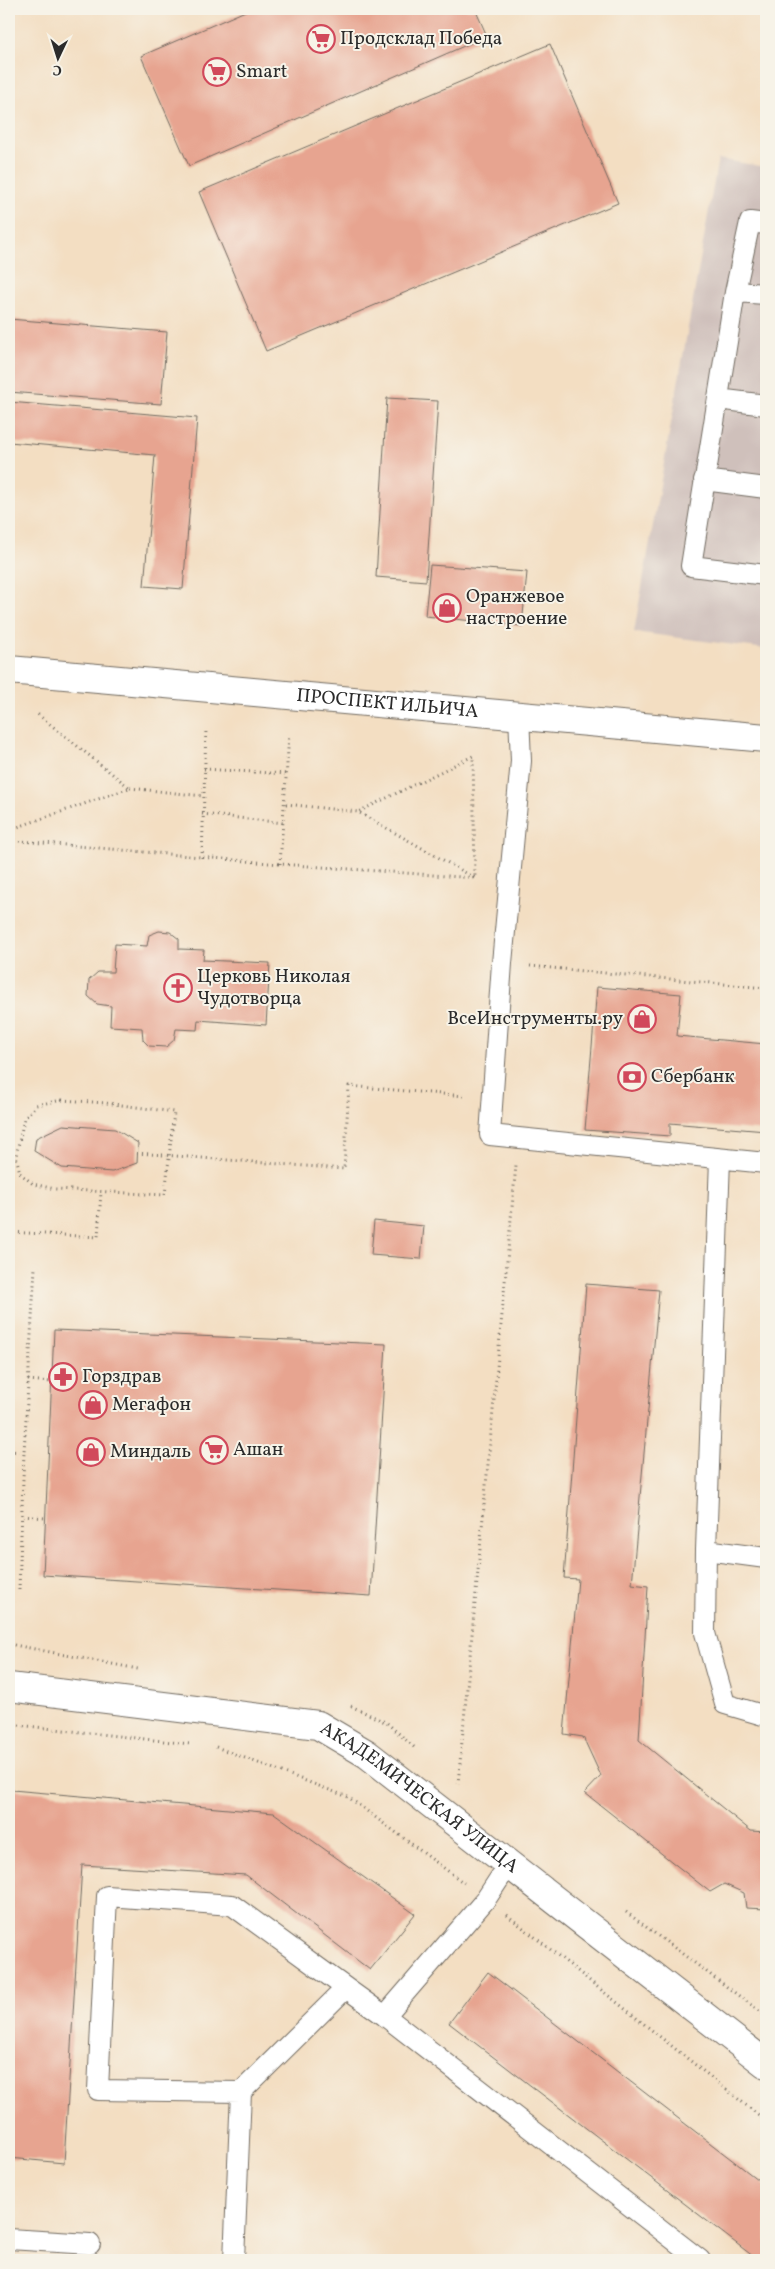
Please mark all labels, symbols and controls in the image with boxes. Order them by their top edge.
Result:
supermarket icon: Продсклад Победа [306,24,336,54]
place label: Продсклад Победа [340,26,502,52]
north arrow [32,32,82,82]
supermarket icon: Smart [202,57,232,87]
place label: Smart [236,59,288,85]
text: С [52,60,62,79]
place label: Оранжевое настроение [466,584,567,632]
shop icon: Оранжевое настроение [432,593,462,623]
street label: ПРОСПЕКТ ИЛЬИЧА [295,683,480,725]
place label: Церковь Николая Чудотворца [197,964,351,1012]
church icon: Церковь Николая Чудотворца [163,973,193,1003]
shop icon: ВсеИнструменты.ру [627,1004,657,1034]
place label: ВсеИнструменты.ру [447,1006,623,1032]
bank icon: Сбербанк [617,1062,647,1092]
place label: Сбербанк [651,1064,735,1090]
pharmacy icon: Горздрав [48,1362,78,1392]
place label: Горздрав [82,1364,161,1390]
shop icon: Мегафон [78,1390,108,1420]
place label: Мегафон [112,1392,191,1418]
supermarket icon: Ашан [199,1435,229,1465]
shop icon: Миндаль [76,1437,106,1467]
place label: Ашан [233,1437,283,1463]
place label: Миндаль [110,1439,191,1465]
street label: АКАДЕМИЧЕСКАЯ УЛИЦА [315,1716,524,1880]

